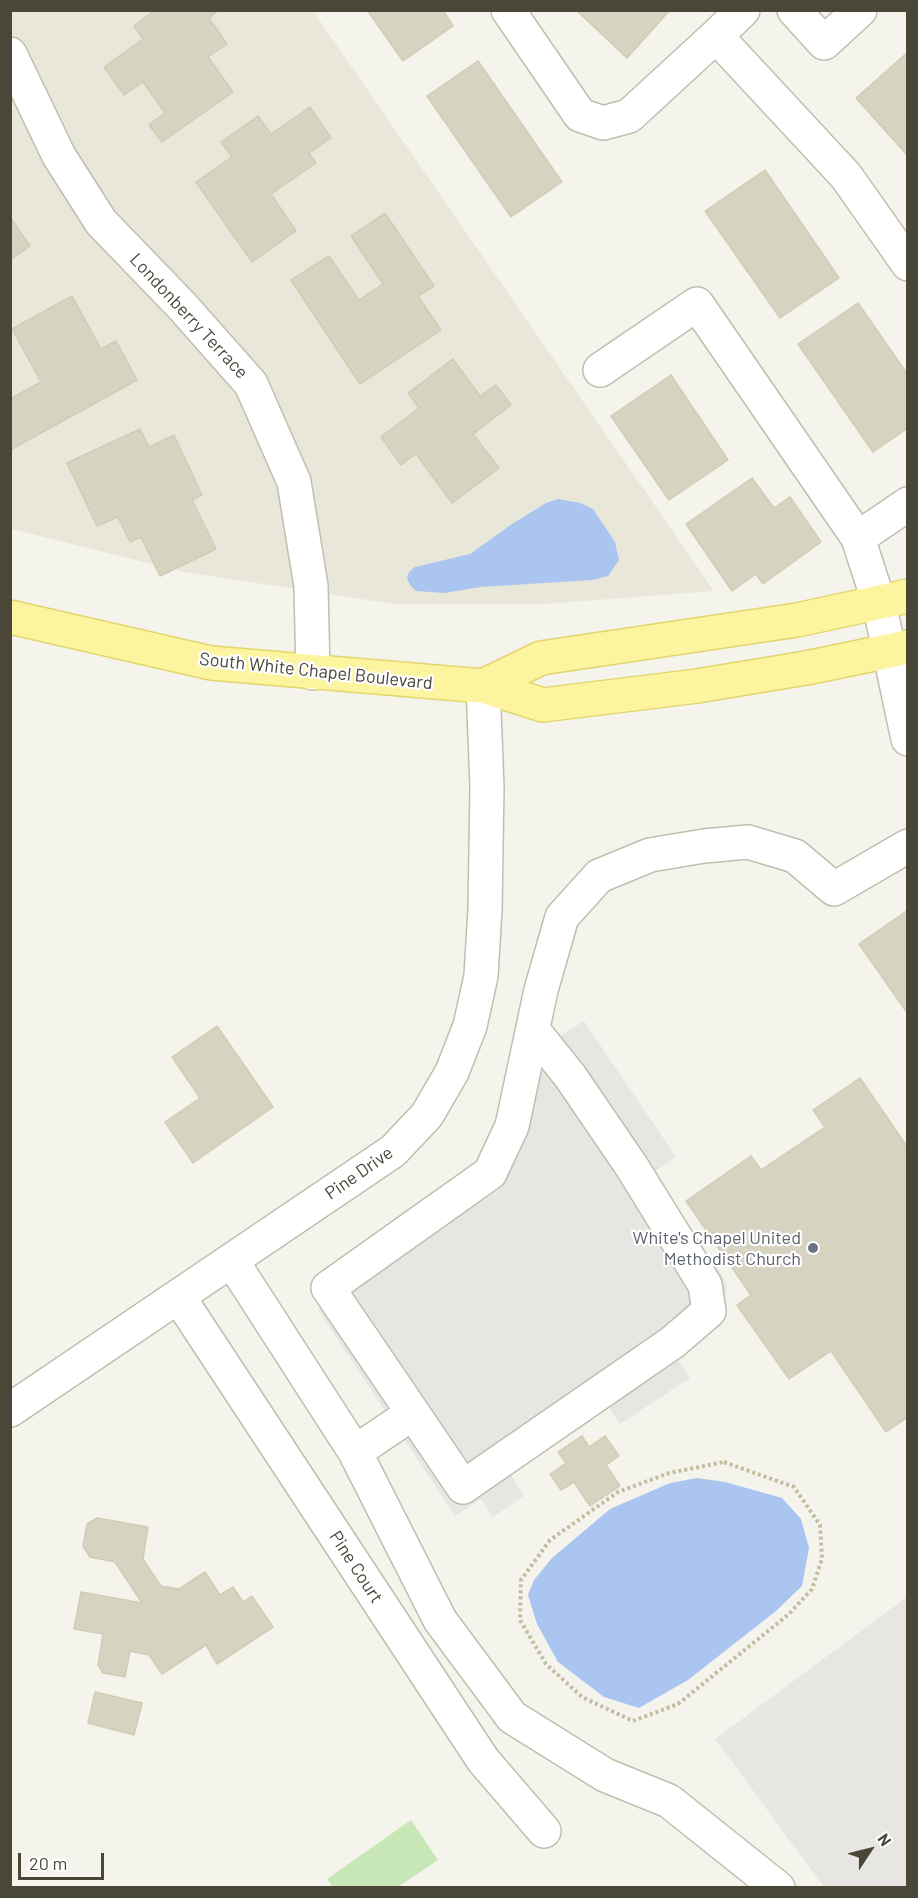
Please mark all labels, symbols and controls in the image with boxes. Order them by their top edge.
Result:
street label: Londonberry Terrace [125,249,253,383]
street label: South White Chapel Boulevard [198,648,434,694]
street label: Pine Drive [321,1142,397,1204]
place label: White's Chapel United Methodist Church [633,1227,801,1270]
marker: White's Chapel United Methodist Church [806,1241,820,1255]
street label: Pine Court [325,1527,387,1607]
north arrow [840,1820,900,1880]
text: N [874,1830,896,1849]
scale bar [21,1841,106,1879]
text: 20 m [29,1852,67,1874]

